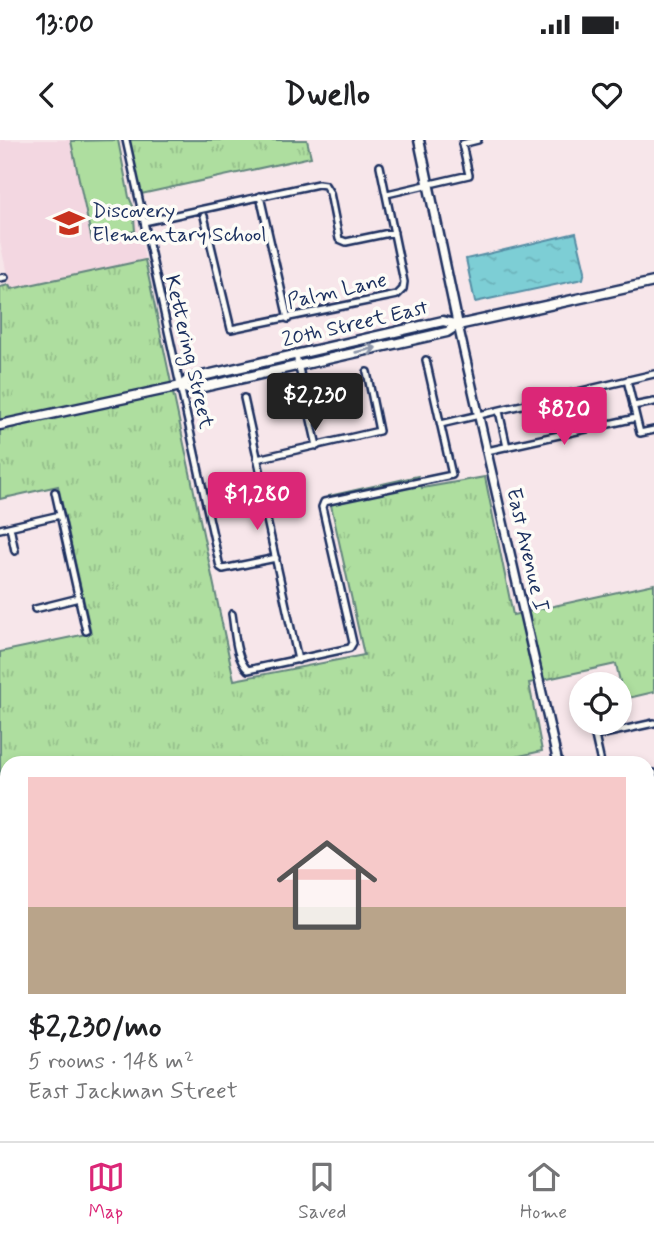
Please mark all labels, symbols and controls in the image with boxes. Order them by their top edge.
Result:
text: 13:00 [35,8,94,42]
text: Dwello [284,74,370,116]
icon: back [28,76,66,114]
icon: heart [588,76,626,114]
place label: Discovery Elementary School [92,197,267,249]
school or university icon: Discovery Elementary School [52,206,86,240]
street label: Palm Lane [285,266,389,316]
street label: Kettering Street [157,272,220,433]
street label: 20th Street East [279,294,431,354]
one-way arrow [355,342,377,355]
pin: $2,230 [258,373,372,433]
text: $2,230 [283,381,347,411]
pin: $820 [523,387,605,447]
text: $820 [538,395,590,425]
pin: $1,280 [200,472,314,532]
text: $1,280 [224,480,290,510]
street label: East Avenue I [499,485,555,615]
map controls [569,672,632,735]
button: locate [569,672,632,735]
icon: home [264,822,390,948]
text: $2,230/mo [28,1008,161,1047]
text: 5 rooms · 148 m² [28,1047,194,1077]
text: East Jackman Street [28,1077,238,1107]
tab: Map [87,1158,125,1225]
tab: Saved [298,1158,346,1225]
tab: Home [520,1158,567,1225]

